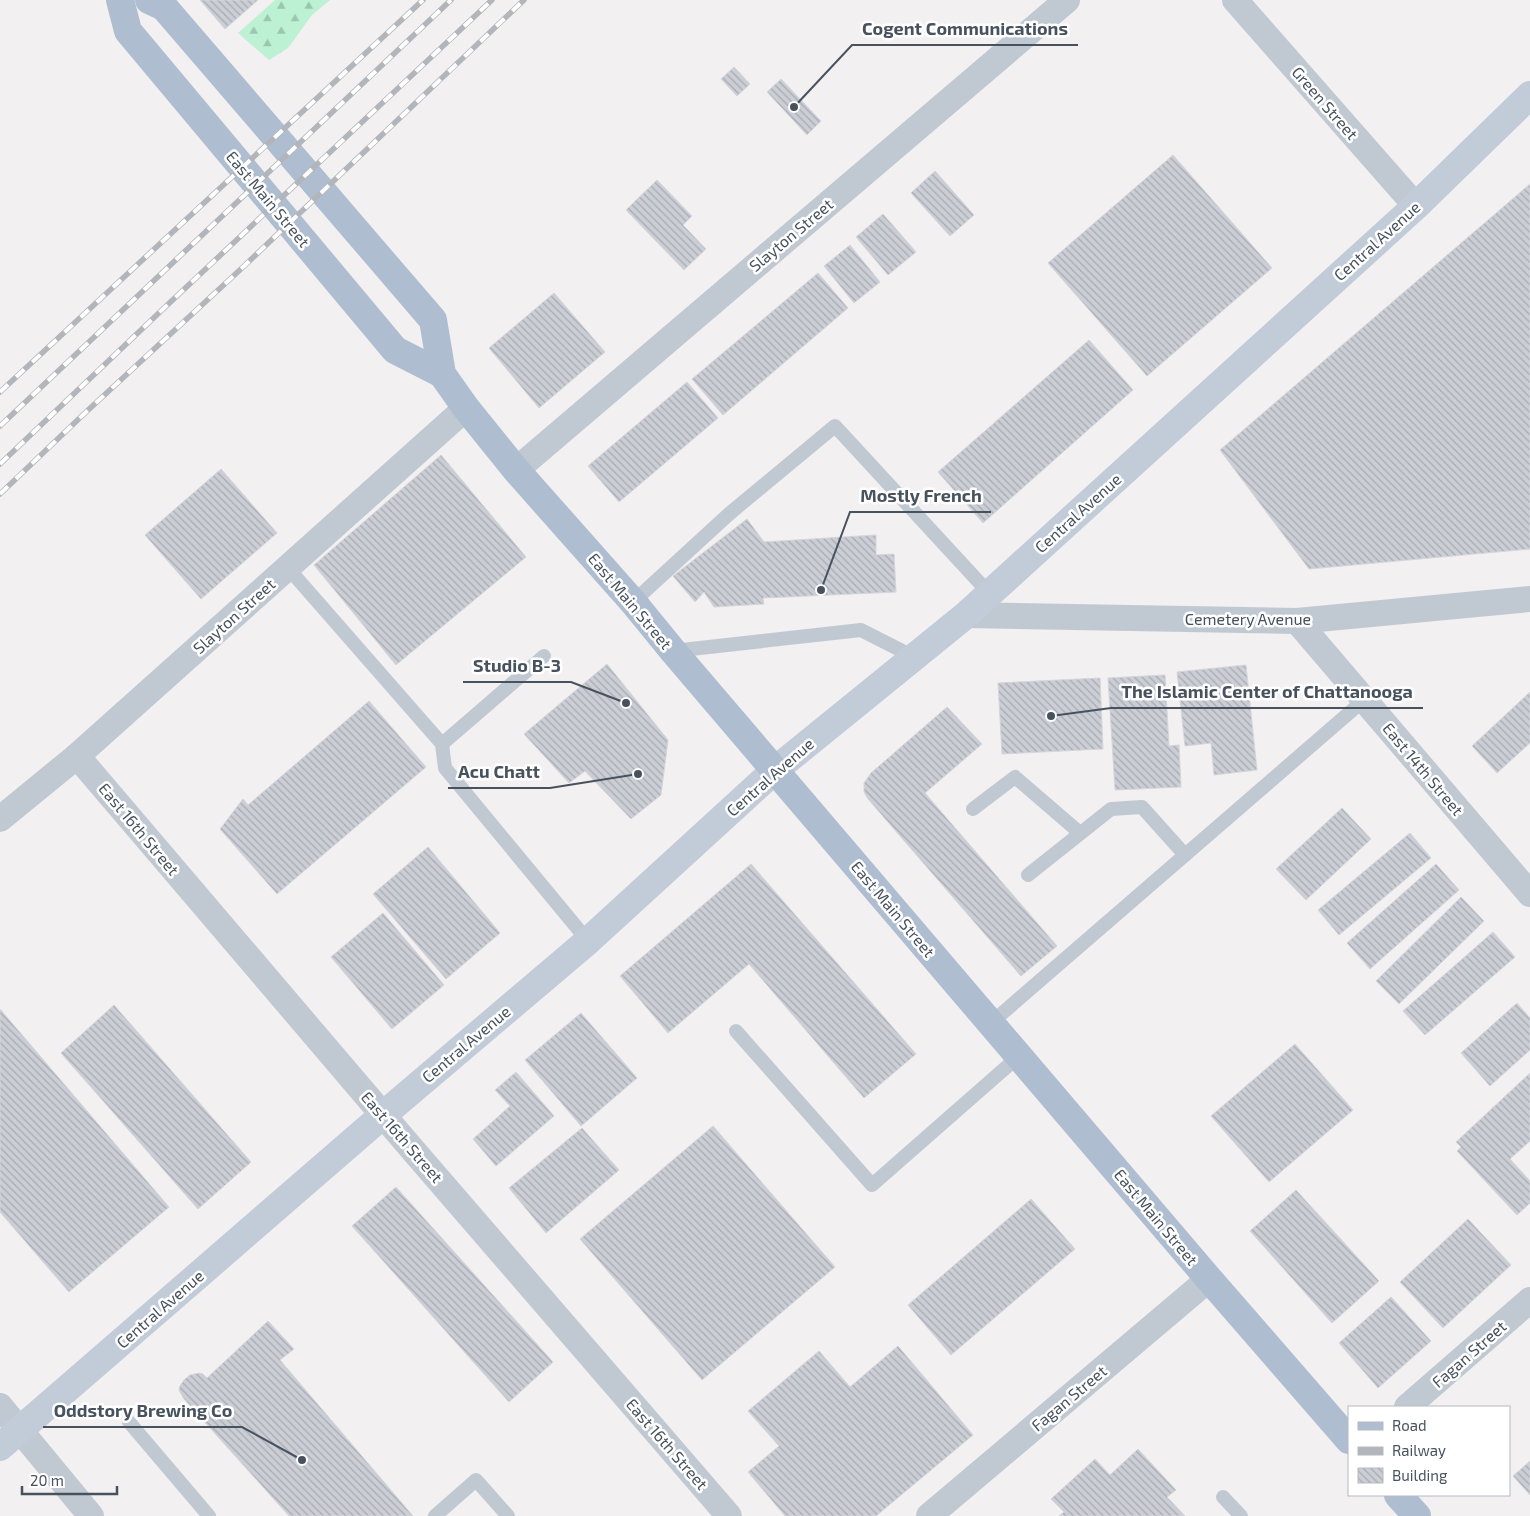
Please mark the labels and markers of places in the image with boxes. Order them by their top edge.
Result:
callout: Cogent Communications [852,12,1078,45]
callout: Mostly French [850,479,991,512]
callout: Studio B-3 [463,649,571,682]
callout: The Islamic Center of Chattanooga [1111,675,1423,708]
callout: Acu Chatt [448,755,550,788]
callout: Oddstory Brewing Co [43,1394,242,1427]

